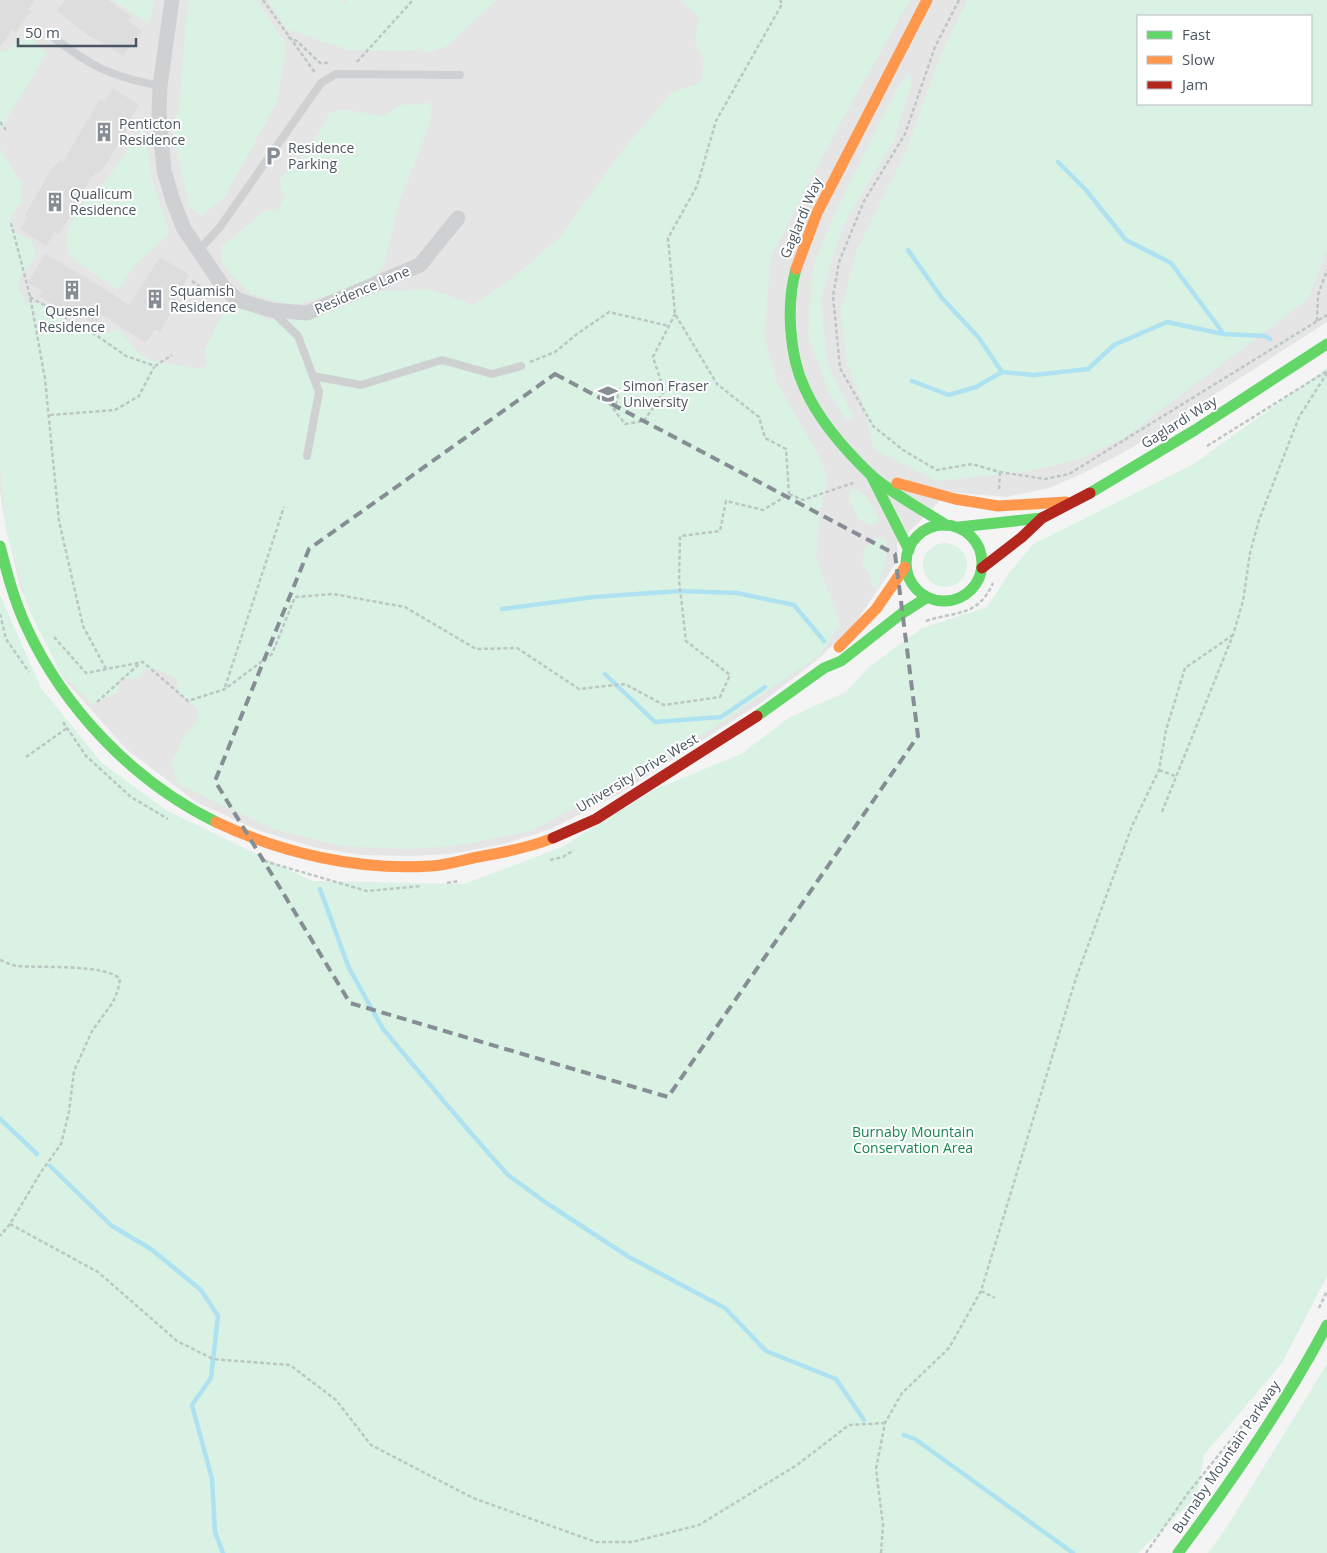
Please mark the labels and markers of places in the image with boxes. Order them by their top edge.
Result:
place label: Penticton Residence [119,114,185,149]
building icon: Penticton Residence [93,121,115,143]
place label: Residence Parking [288,138,354,173]
parking icon: Residence Parking [262,145,284,167]
place label: Qualicum Residence [70,184,136,219]
building icon: Qualicum Residence [44,191,66,213]
building icon: Quesnel Residence [61,279,83,301]
place label: Squamish Residence [170,281,236,316]
building icon: Squamish Residence [144,288,166,310]
place label: Quesnel Residence [39,301,105,336]
place label: Simon Fraser University [623,376,709,411]
school or university icon: Simon Fraser University [597,383,619,405]

